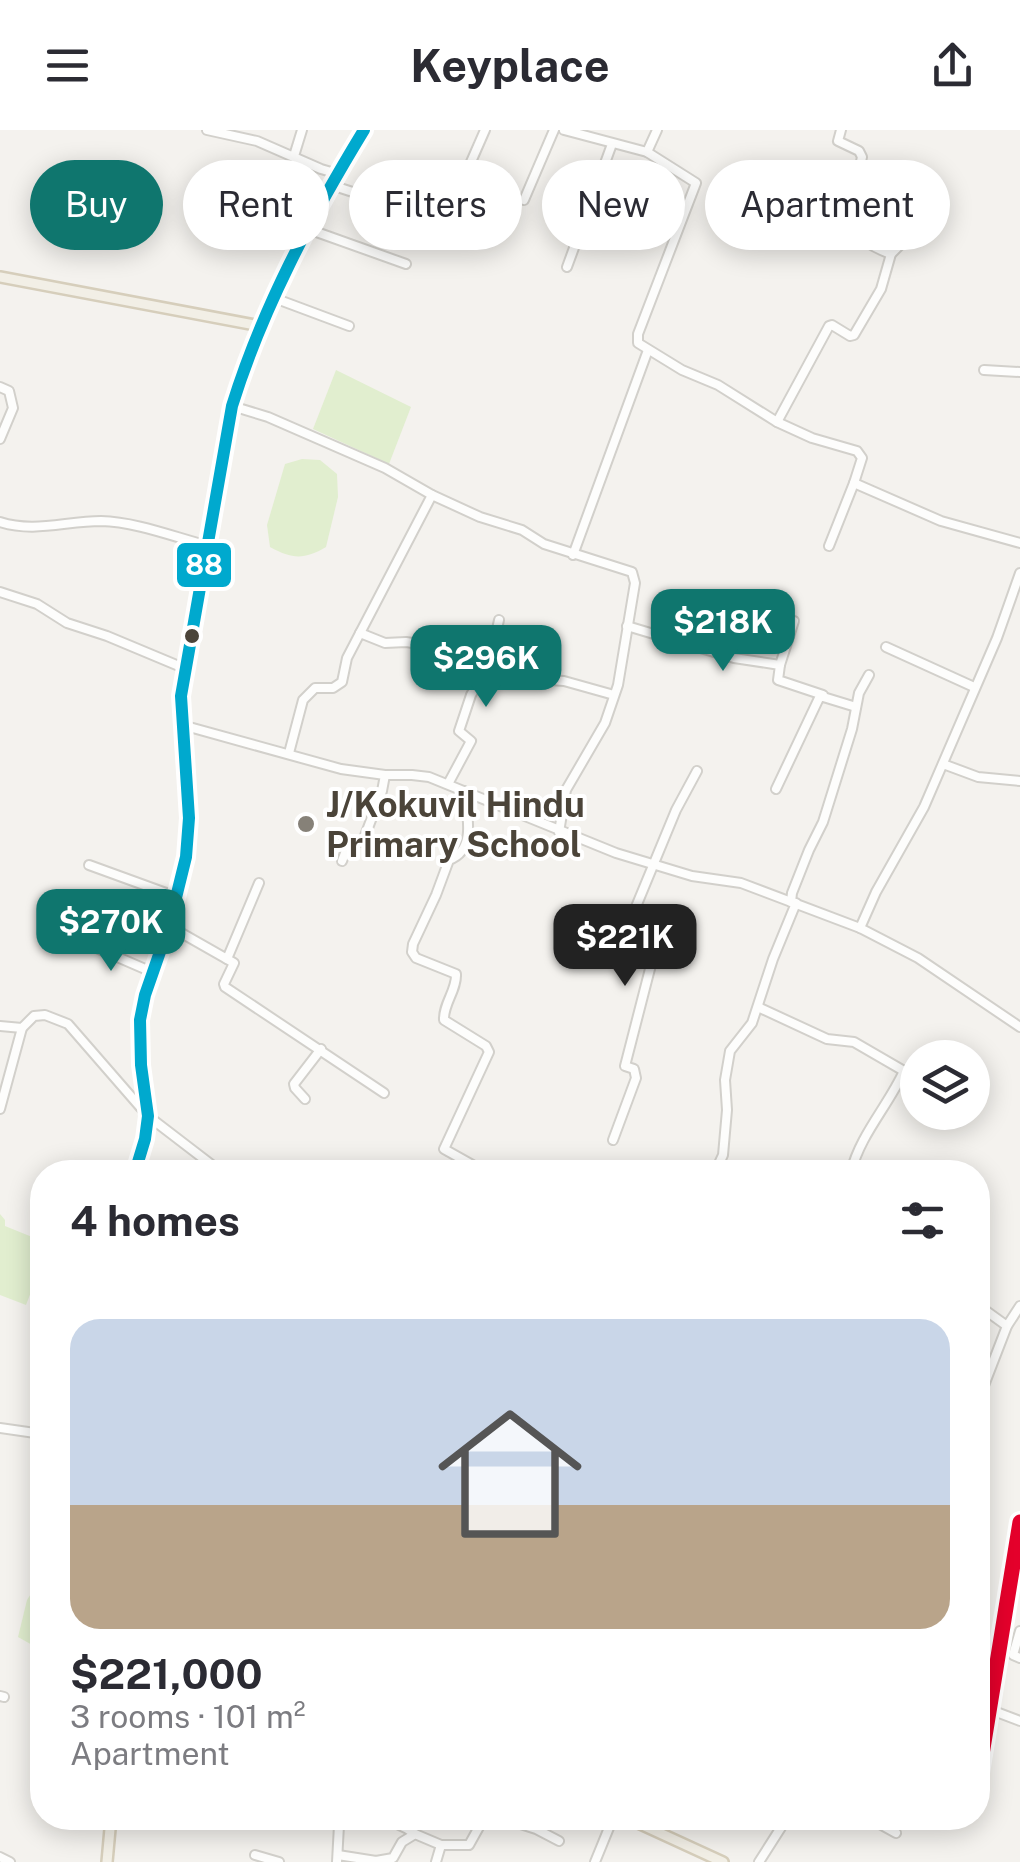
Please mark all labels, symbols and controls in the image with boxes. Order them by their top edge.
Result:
icon: menu [40,38,95,93]
icon: share [925,38,980,93]
text: Keyplace [410,39,610,92]
chip: Buy [30,160,163,250]
chip: Rent [183,160,329,250]
chip: Filters [349,160,522,250]
chip: New [542,160,685,250]
chip: Apartment [705,160,950,250]
line badge: 88 [175,541,233,589]
text: 88 [185,548,223,581]
pin: $218K [653,589,793,674]
text: $218K [673,603,773,640]
pin: $296K [416,625,556,710]
unlabelled marker [182,626,202,646]
text: $296K [432,639,540,676]
place label: J/Kokuvil Hindu Primary School [326,784,585,865]
marker: J/Kokuvil Hindu Primary School [295,813,317,835]
pin: $270K [41,889,181,974]
text: $270K [58,903,164,940]
pin: $221K [555,904,695,989]
text: $221K [575,918,675,955]
map controls [900,1040,990,1130]
button: layers [900,1040,990,1130]
icon: filters [895,1193,950,1248]
text: 4 homes [70,1196,240,1245]
icon: home [420,1384,600,1564]
text: $221,000 [70,1649,262,1698]
text: 3 rooms · 101 m² [70,1698,306,1735]
text: Apartment [70,1735,230,1772]

